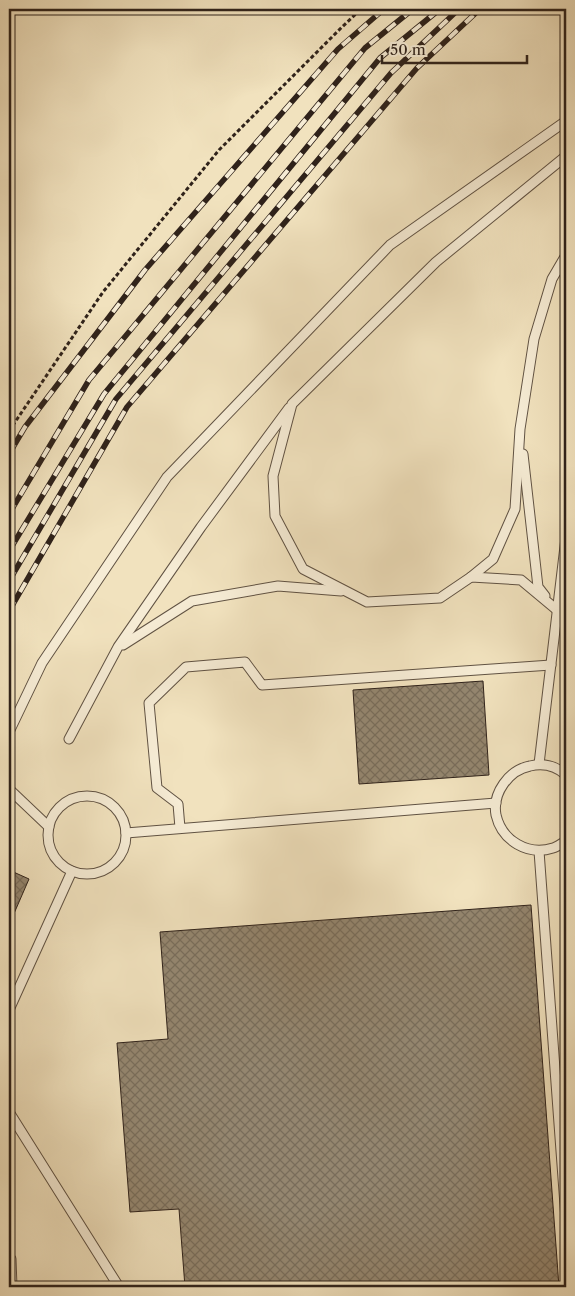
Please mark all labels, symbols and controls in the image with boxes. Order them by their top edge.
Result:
scale bar [382,32,528,64]
text: 50 m [390,40,426,59]

